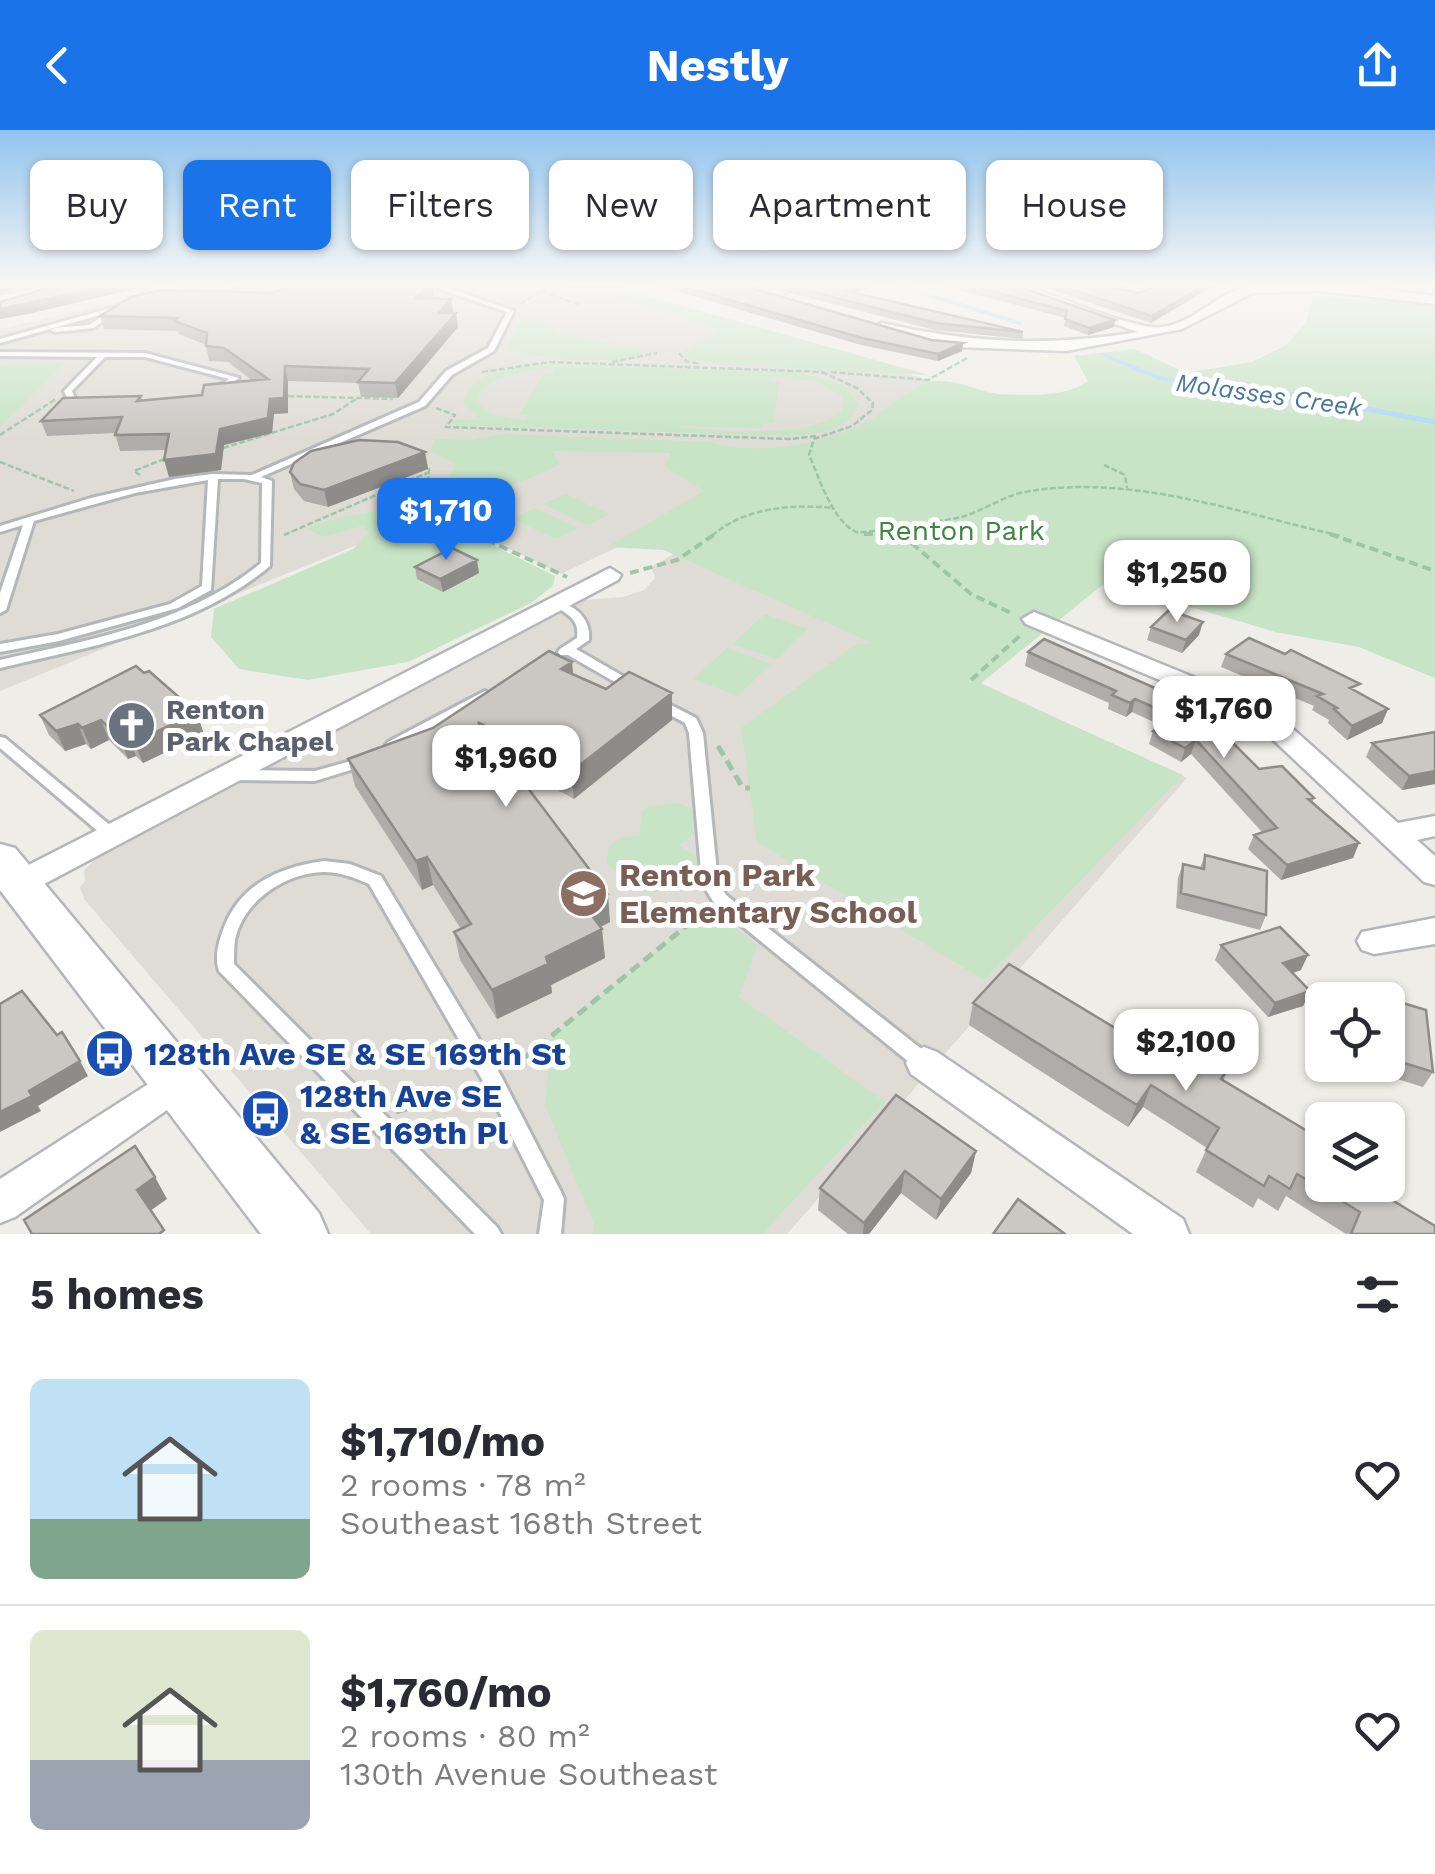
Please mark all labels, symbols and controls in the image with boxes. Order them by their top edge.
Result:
icon: back [30,38,85,93]
icon: share [1350,38,1405,93]
text: Nestly [646,39,789,92]
chip: Buy [30,160,163,250]
chip: Rent [183,160,331,250]
chip: Filters [351,160,529,250]
chip: New [549,160,693,250]
chip: Apartment [713,160,966,250]
chip: House [986,160,1163,250]
water label: Molasses Creek [1174,368,1365,423]
pin: $1,710 [365,478,527,563]
text: $1,710 [399,491,493,529]
park label: Renton Park [877,514,1045,547]
pin: $1,250 [1096,540,1258,625]
text: $1,250 [1126,553,1228,591]
pin: $1,760 [1143,676,1305,761]
text: $1,760 [1175,689,1273,727]
place label: Renton Park Chapel [166,693,334,758]
church icon: Renton Park Chapel [105,699,157,751]
pin: $1,960 [425,725,587,810]
text: $1,960 [454,738,558,776]
place label: Renton Park Elementary School [619,856,918,931]
school or university icon: Renton Park Elementary School [558,867,610,919]
map controls [1305,982,1405,1202]
button: locate [1305,982,1405,1082]
pin: $2,100 [1105,1009,1267,1094]
text: $2,100 [1136,1022,1236,1060]
bus stop icon: 128th Ave SE & SE 169th St [83,1028,135,1080]
place label: 128th Ave SE & SE 169th St [144,1035,566,1073]
place label: 128th Ave SE & SE 169th Pl [300,1077,509,1152]
bus stop icon: 128th Ave SE & SE 169th Pl [239,1088,291,1140]
button: layers [1305,1102,1405,1202]
icon: filters [1350,1267,1405,1322]
text: 5 homes [30,1270,204,1319]
text: $1,710/mo [340,1417,545,1466]
icon: home [110,1419,230,1539]
icon: heart [1350,1452,1405,1507]
text: 2 rooms · 78 m² [340,1466,586,1504]
text: Southeast 168th Street [340,1504,702,1542]
text: $1,760/mo [340,1668,552,1717]
icon: home [110,1670,230,1790]
icon: heart [1350,1703,1405,1758]
text: 2 rooms · 80 m² [340,1717,590,1755]
text: 130th Avenue Southeast [340,1755,718,1793]

